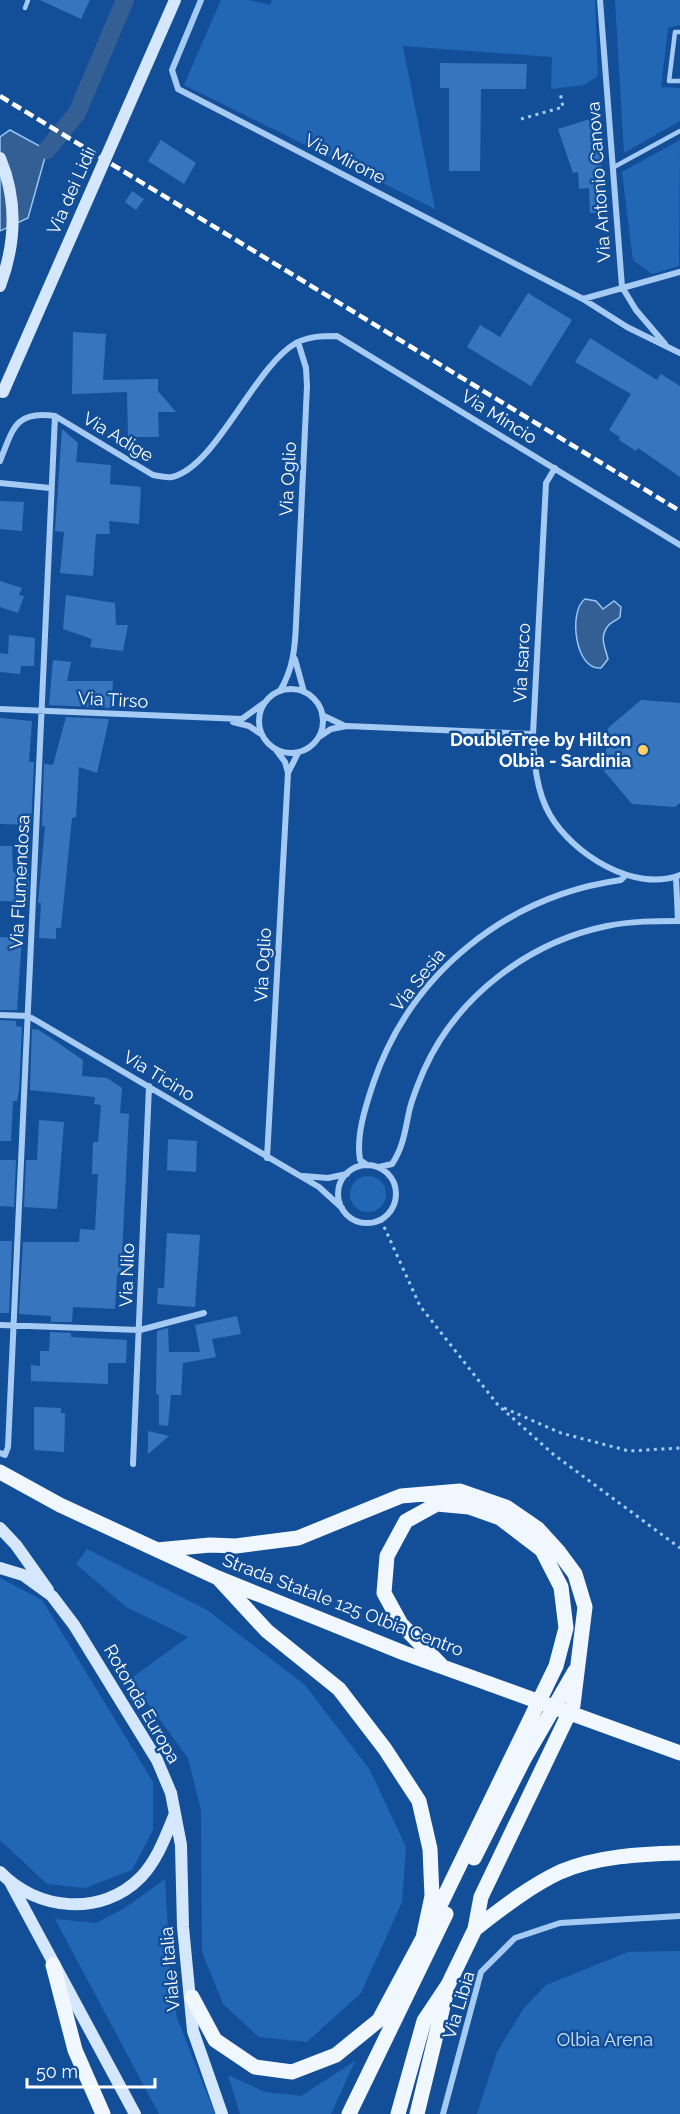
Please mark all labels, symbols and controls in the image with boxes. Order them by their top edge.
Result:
street label: Via Antonio Canova [582,101,615,263]
street label: Via Mirone [301,129,390,188]
street label: Via dei Lidi [43,146,99,237]
street label: Via Mincio [458,385,541,448]
street label: Via Adige [79,407,158,466]
street label: Via Oglio [275,441,300,517]
street label: Via Isarco [509,622,534,703]
street label: Via Tirso [77,687,149,712]
place label: DoubleTree by Hilton Olbia - Sardinia [450,729,631,771]
marker: DoubleTree by Hilton Olbia - Sardinia [636,743,650,757]
street label: Via Flumendosa [5,814,34,950]
street label: Via Oglio [250,927,275,1003]
street label: Via Sesia [386,944,449,1015]
street label: Via Ticino [120,1046,199,1105]
street label: Via Nilo [115,1242,138,1307]
street label: Strada Statale 125 Olbia Centro [220,1549,467,1660]
street label: Rotonda Europa [100,1641,185,1767]
street label: Viale Italia [155,1926,184,2012]
street label: Via Libia [438,1968,479,2041]
park label: Olbia Arena [557,2029,653,2050]
scale bar [27,2051,154,2089]
text: 50 m [36,2061,78,2082]

